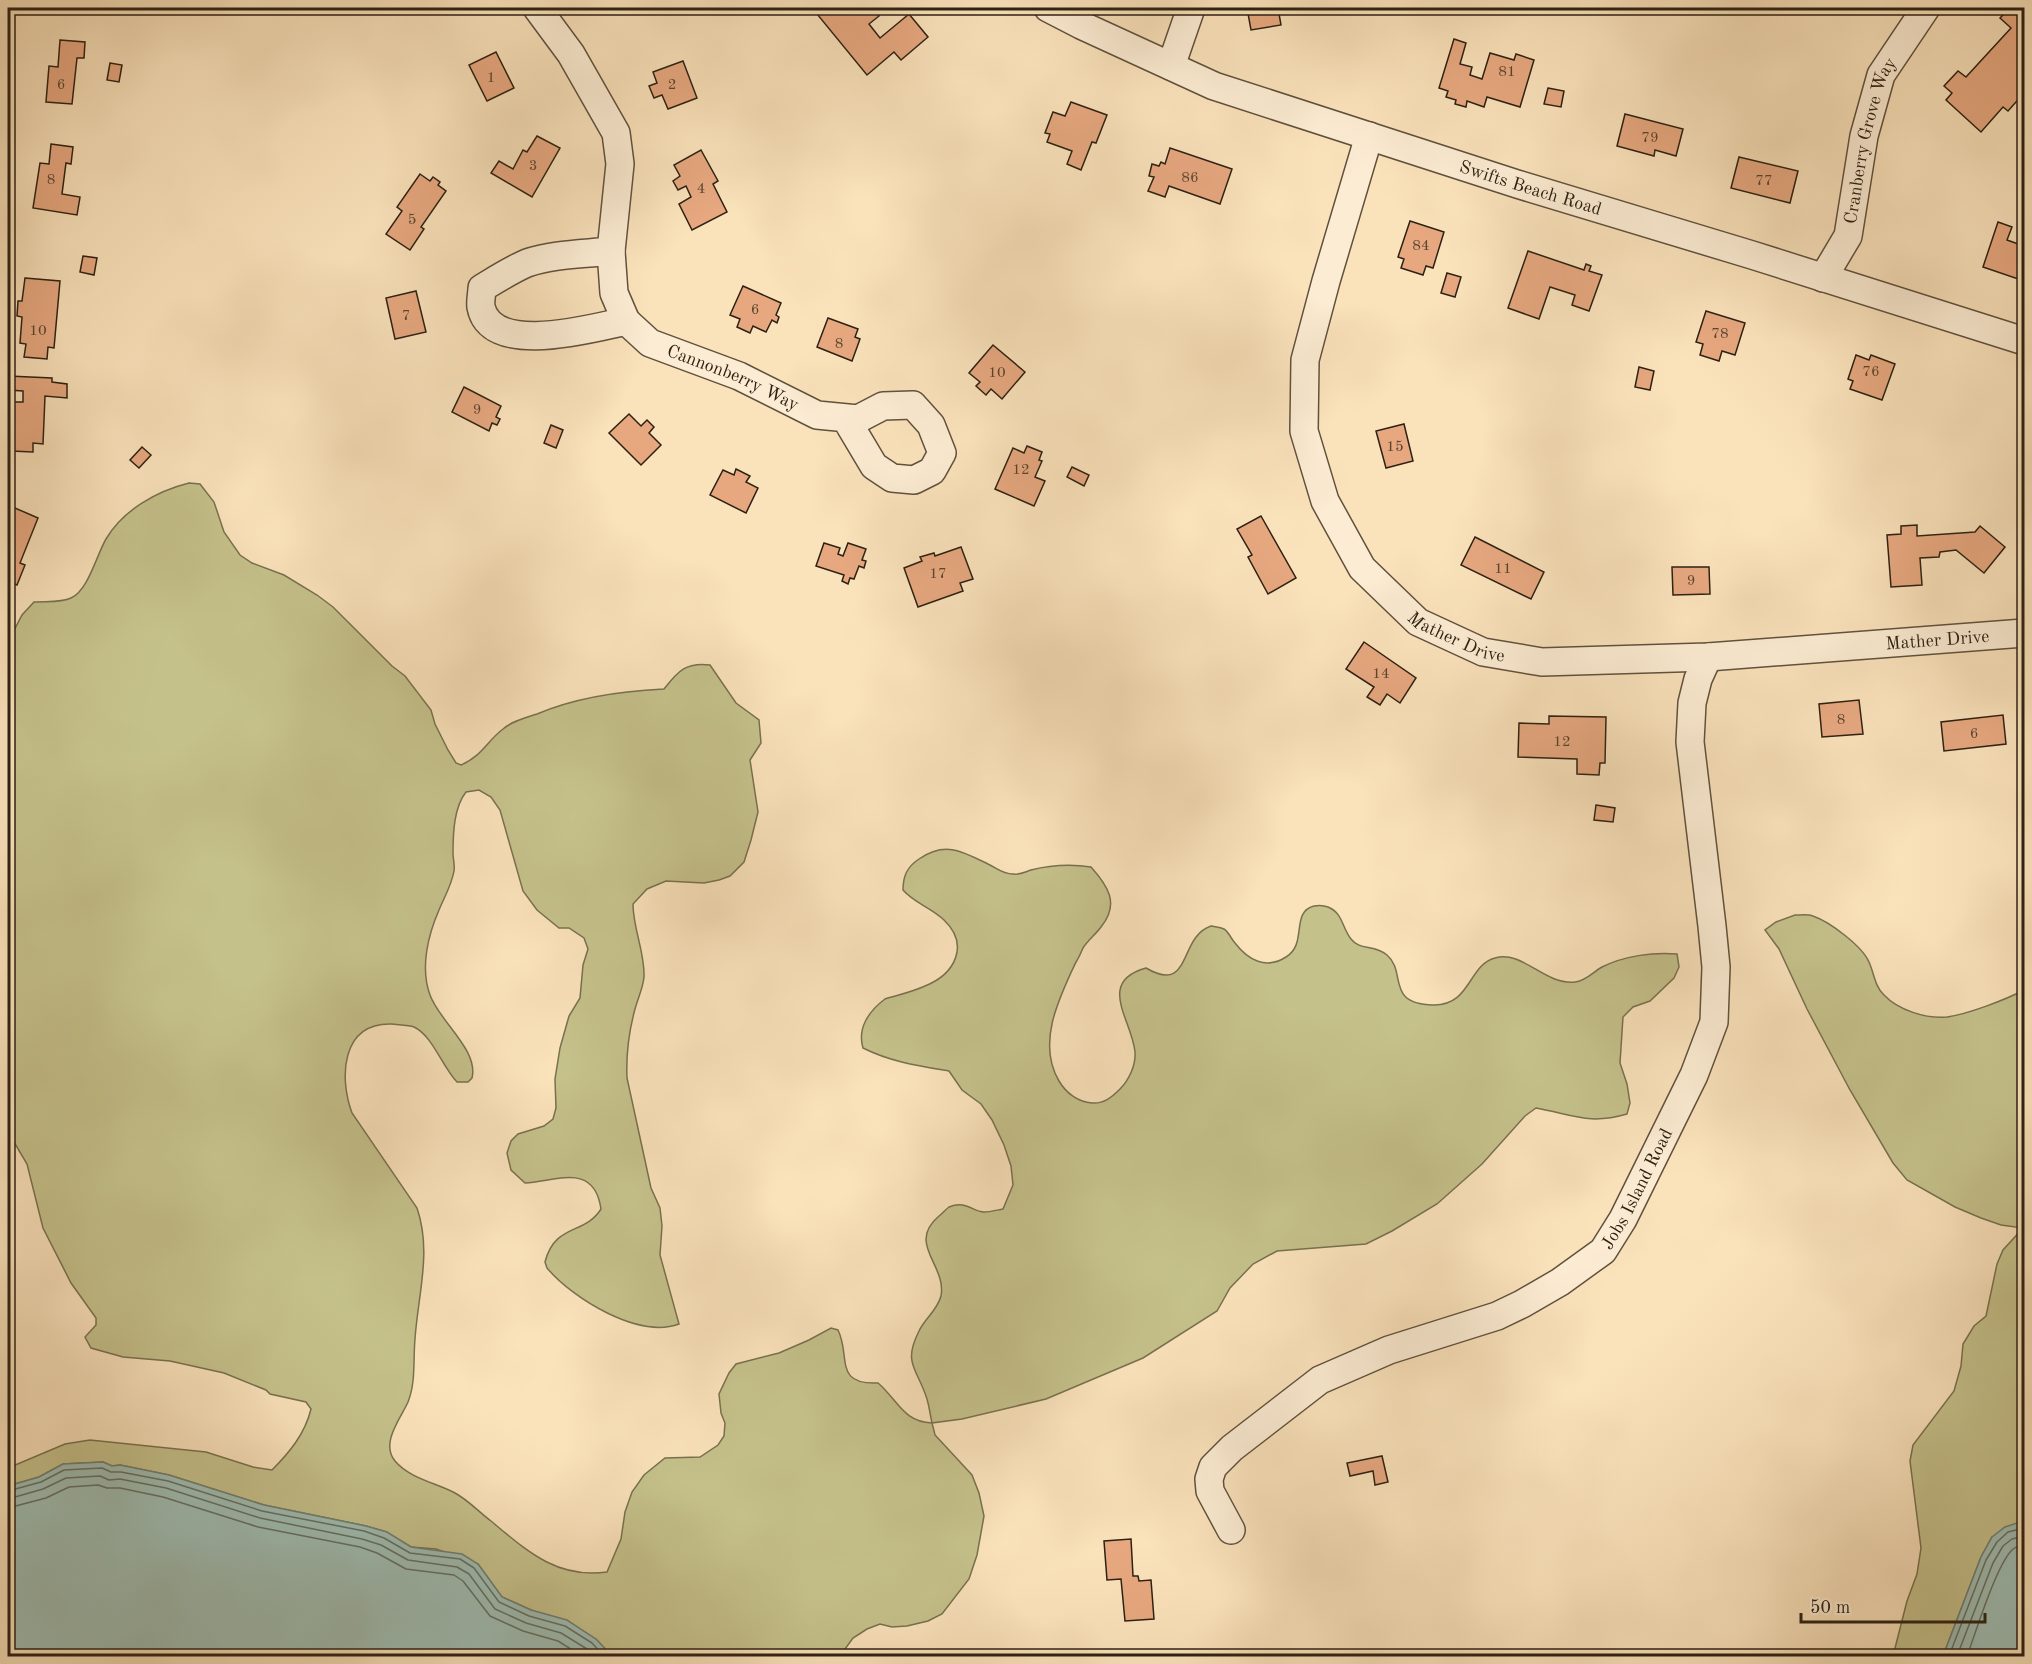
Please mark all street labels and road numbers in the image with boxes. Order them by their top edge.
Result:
street label: Cranberry Grove Way [1842,54,1900,225]
street label: Swifts Beach Road [1457,158,1603,219]
street label: Cannonberry Way [664,342,802,415]
street label: Mather Drive [1404,609,1506,666]
street label: Mather Drive [1885,628,1990,653]
street label: Jobs Island Road [1598,1126,1676,1253]

